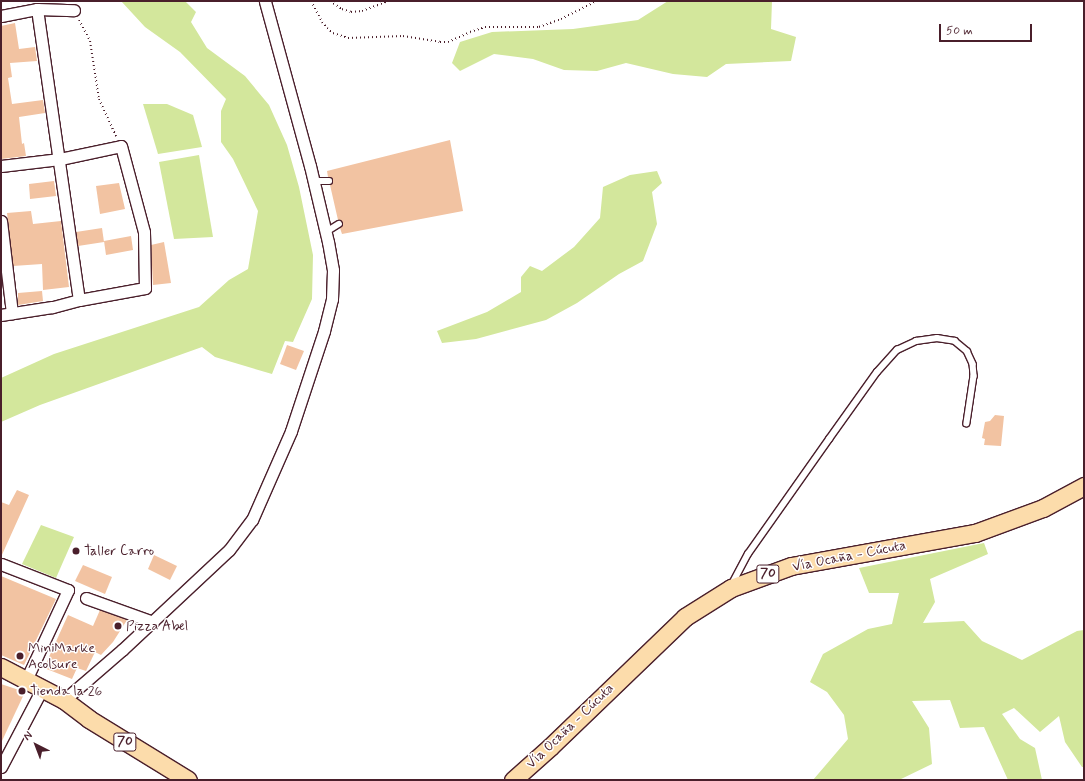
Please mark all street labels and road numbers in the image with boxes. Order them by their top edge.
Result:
street label: Vía Ocaña - Cúcuta [791,537,907,575]
road number: 70 [756,563,780,585]
street label: Vía Ocaña - Cúcuta [523,680,617,772]
road number: 70 [113,731,137,753]

